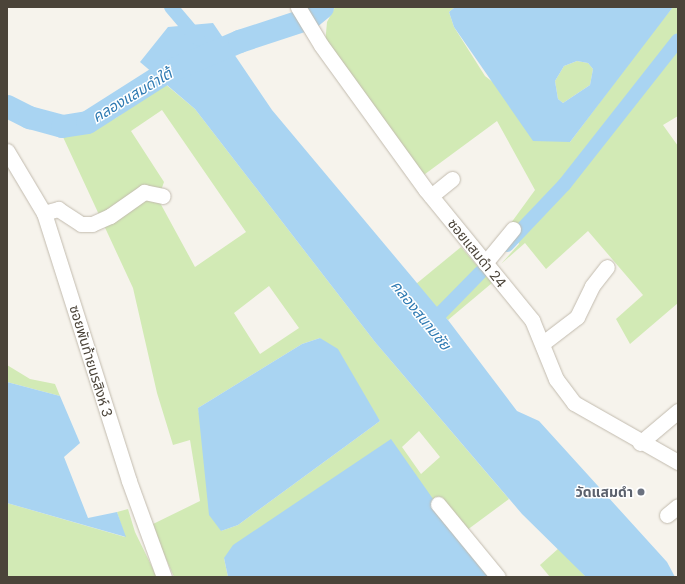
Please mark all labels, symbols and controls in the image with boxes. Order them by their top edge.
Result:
water label: คลองแสมดำใต้ [89,64,175,126]
street label: ซอยแสมดำ 24 [444,215,510,291]
water label: คลองสนามชัย [387,276,455,354]
street label: ซอยพันท้ายนรสิงห์ 3 [66,303,116,419]
place label: วัดแสมดำ [576,484,633,500]
marker: วัดแสมดำ [636,487,646,497]

